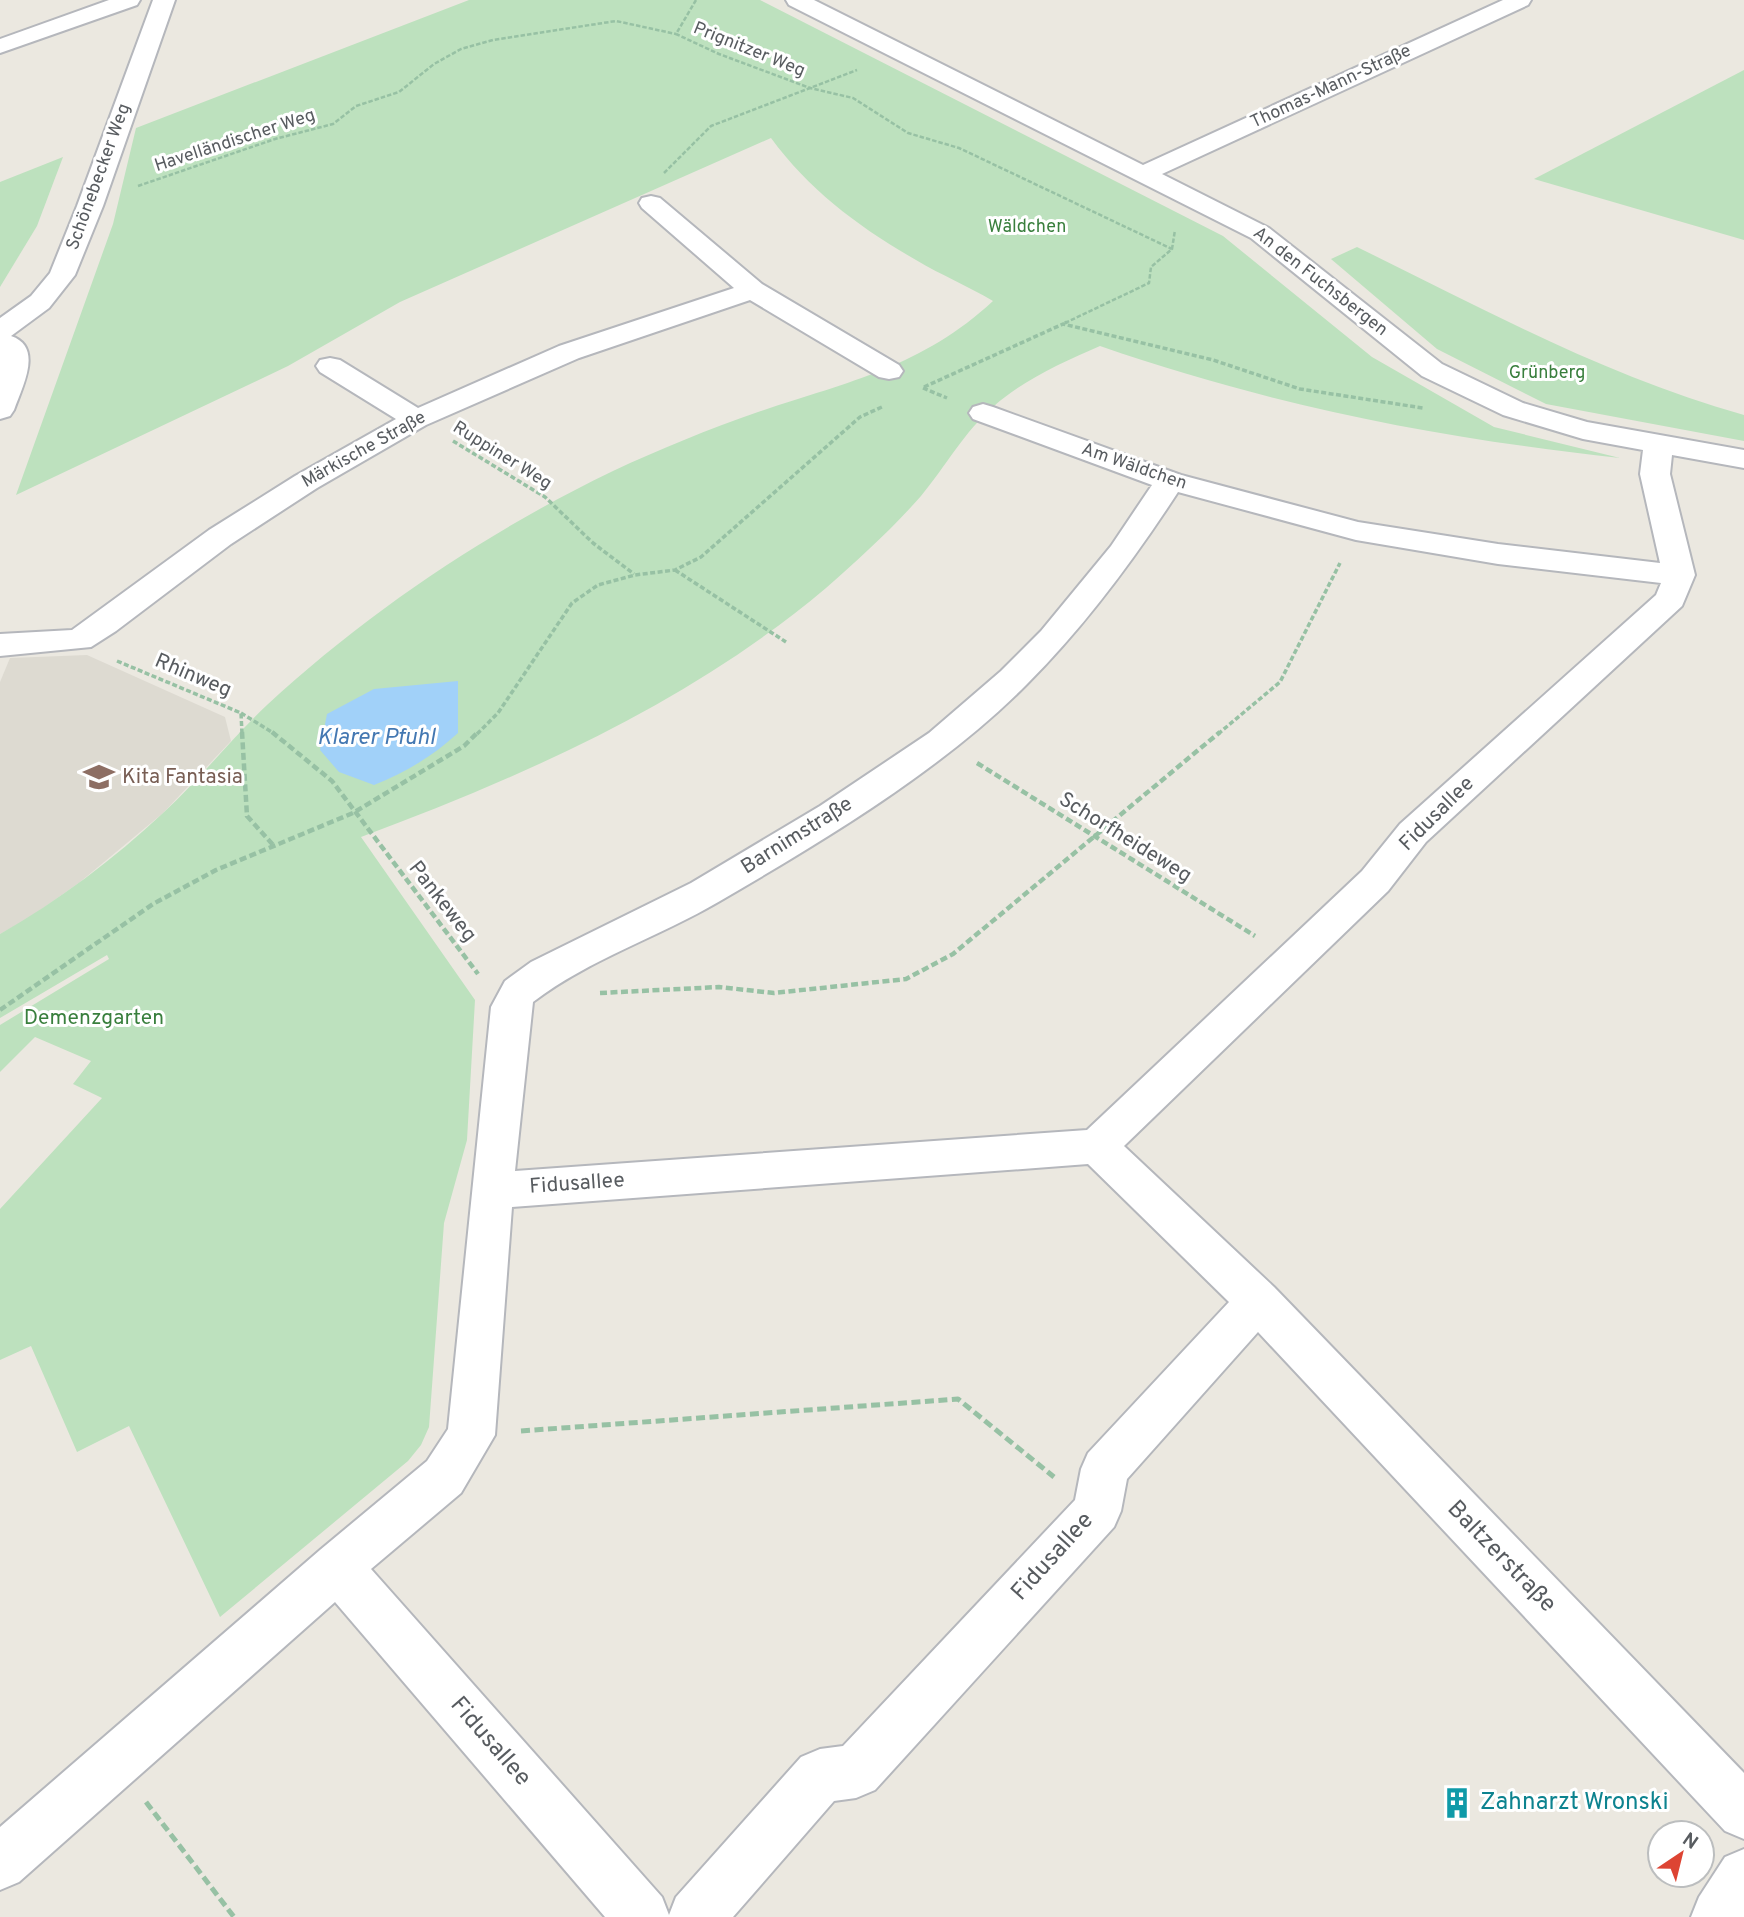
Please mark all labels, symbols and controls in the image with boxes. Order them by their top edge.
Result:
street label: Prignitzer Weg [690,17,808,83]
street label: Thomas-Mann-Straße [1247,40,1415,134]
street label: Schönebecker Weg [62,101,136,253]
street label: Havelländischer Weg [152,104,318,178]
park label: Wäldchen [988,216,1066,239]
street label: An den Fuchsbergen [1248,222,1392,342]
park label: Grünberg [1509,362,1585,385]
street label: Märkische Straße [298,406,430,494]
street label: Ruppiner Weg [448,416,556,496]
street label: Am Wäldchen [1078,438,1190,496]
street label: Rhinweg [150,648,236,704]
water label: Klarer Pfuhl [317,724,436,753]
school or university icon: Kita Fantasia [82,760,116,794]
place label: Kita Fantasia [122,764,243,791]
street label: Fidusallee [1394,771,1480,857]
street label: Schorfheideweg [1054,786,1196,890]
street label: Barnimstraße [736,791,858,881]
street label: Pankeweg [402,856,482,948]
park label: Demenzgarten [24,1005,164,1032]
street label: Fidusallee [528,1167,626,1201]
street label: Baltzerstraße [1440,1495,1562,1619]
street label: Fidusallee [1005,1506,1101,1608]
street label: Fidusallee [443,1691,537,1793]
building icon: Zahnarzt Wronski [1440,1786,1474,1820]
place label: Zahnarzt Wronski [1480,1788,1669,1818]
north arrow [1646,1819,1716,1889]
text: N [1677,1828,1702,1855]

